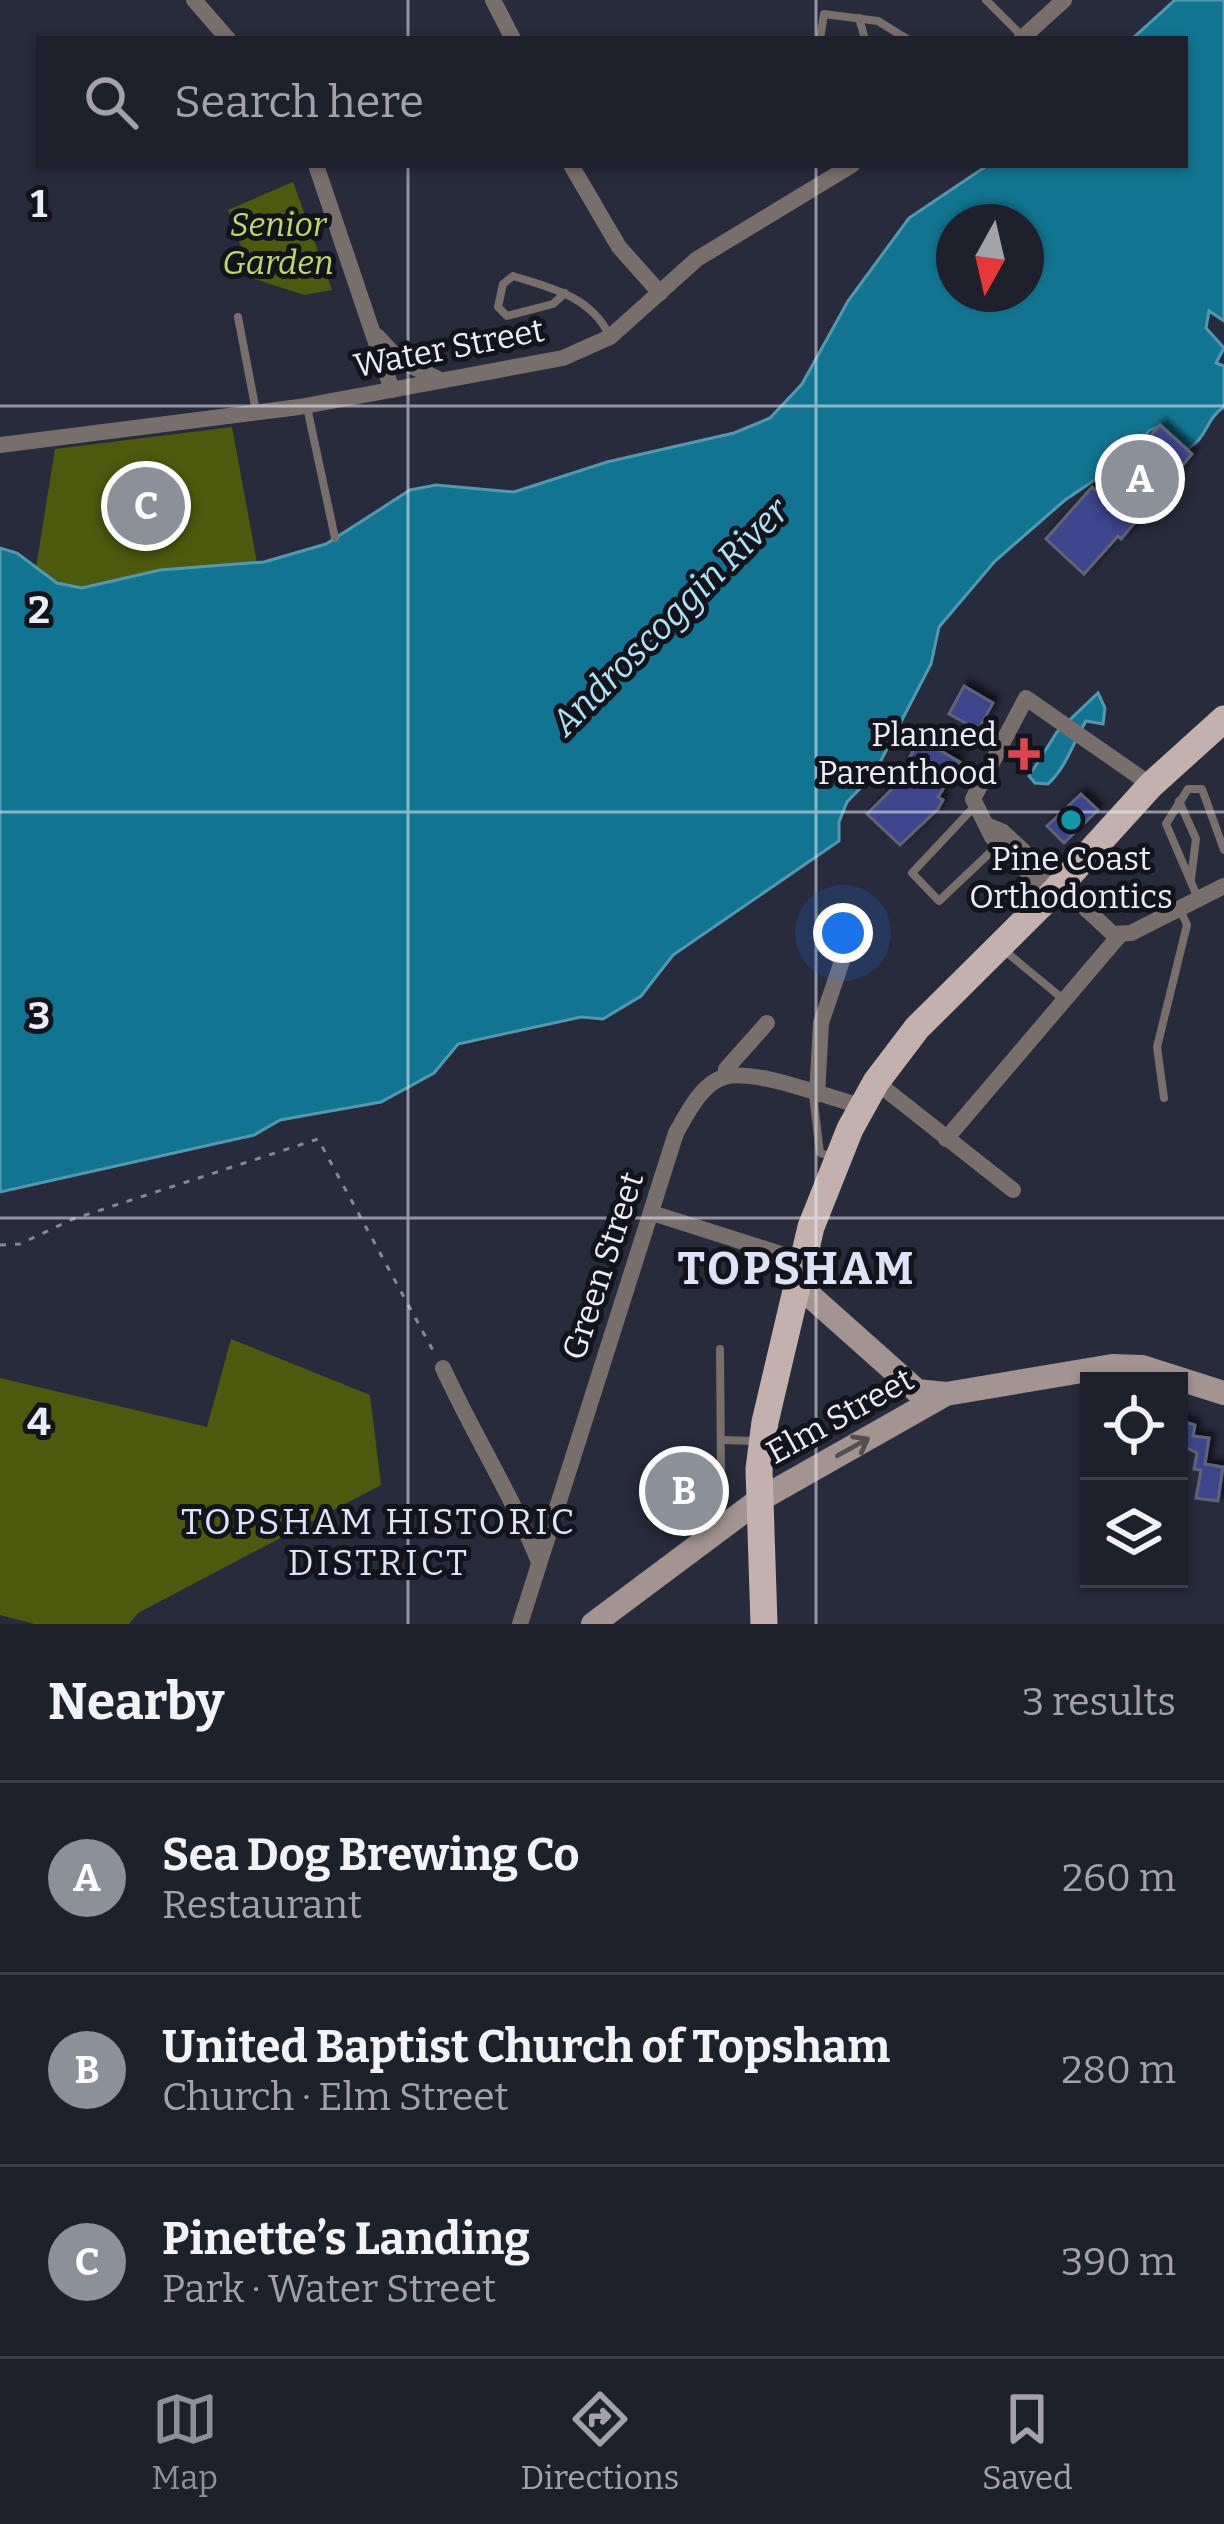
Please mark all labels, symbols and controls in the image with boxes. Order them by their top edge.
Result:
search box [36,36,1188,168]
icon: search [78,69,144,135]
text: Search here [174,75,424,129]
text: 1 [31,181,48,227]
north arrow [936,204,1044,312]
park label: Senior Garden [222,205,334,283]
street label: Water Street [350,310,548,386]
pin: A [1101,434,1179,524]
pin: C [107,461,185,551]
water label: Androscoggin River [541,488,799,746]
text: 2 [28,587,50,633]
place label: Planned Parenthood [818,715,997,793]
marker: Planned Parenthood [1008,738,1040,770]
marker: Pine Coast Orthodontics [1058,807,1084,833]
place label: Pine Coast Orthodontics [969,839,1173,917]
your location [813,903,873,963]
text: 3 [28,993,50,1039]
street label: Green Street [554,1167,652,1365]
district label: TOPSHAM [677,1242,917,1296]
street label: Elm Street [760,1359,920,1473]
map controls [1080,1372,1188,1588]
button: locate [1080,1372,1188,1480]
text: 4 [27,1399,51,1445]
one-way arrow [834,1435,869,1458]
pin: B [645,1446,723,1536]
button: layers [1080,1480,1188,1588]
district label: TOPSHAM HISTORIC DISTRICT [181,1500,577,1585]
text: Nearby [48,1671,224,1733]
text: 3 results [1022,1679,1176,1725]
text: Sea Dog Brewing Co [162,1828,580,1882]
text: A [73,1855,101,1901]
text: 260 m [1062,1855,1176,1901]
text: Restaurant [162,1882,362,1928]
text: United Baptist Church of Topsham [162,2020,890,2074]
text: B [74,2047,100,2093]
text: 280 m [1061,2047,1176,2093]
text: Church · Elm Street [162,2074,509,2120]
text: Pinette’s Landing [162,2212,530,2266]
text: C [75,2239,99,2285]
text: 390 m [1061,2239,1176,2285]
text: Park · Water Street [162,2266,496,2312]
tab: Map [151,2386,218,2498]
tab: Directions [521,2386,679,2498]
tab: Saved [982,2386,1073,2498]

